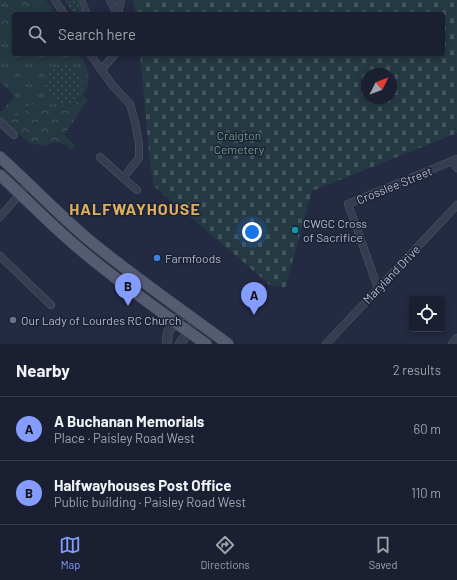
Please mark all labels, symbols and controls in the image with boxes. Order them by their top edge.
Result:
search box [12,12,445,56]
icon: search [26,23,48,45]
text: Search here [58,25,136,43]
north arrow [361,68,397,104]
park label: Craigton Cemetery [214,128,265,156]
street label: Crosslee Street [354,163,434,207]
district label: HALFWAYHOUSE [69,199,201,218]
place label: CWGC Cross of Sacrifice [303,216,367,244]
your location [242,222,262,242]
marker: CWGC Cross of Sacrifice [290,225,300,235]
street label: Maryland Drive [360,242,422,306]
place label: Farmfoods [165,251,221,265]
marker: Farmfoods [152,253,162,263]
pin: B [115,273,141,306]
pin: A [241,282,267,315]
map controls [409,296,445,332]
button: locate [409,296,445,332]
place label: Our Lady of Lourdes RC Church [21,313,182,327]
marker: Our Lady of Lourdes RC Church [8,315,18,325]
text: Nearby [16,360,70,380]
text: 2 results [393,362,441,378]
text: A Buchanan Memorials [54,412,204,430]
text: A [25,421,33,437]
text: 60 m [414,421,441,437]
text: Place · Paisley Road West [54,430,195,446]
text: Halfwayhouses Post Office [54,476,231,494]
text: B [25,485,33,501]
text: 110 m [411,485,441,501]
text: Public building · Paisley Road West [54,494,246,510]
tab: Map [59,534,81,571]
tab: Directions [200,534,250,571]
tab: Saved [369,534,398,571]

